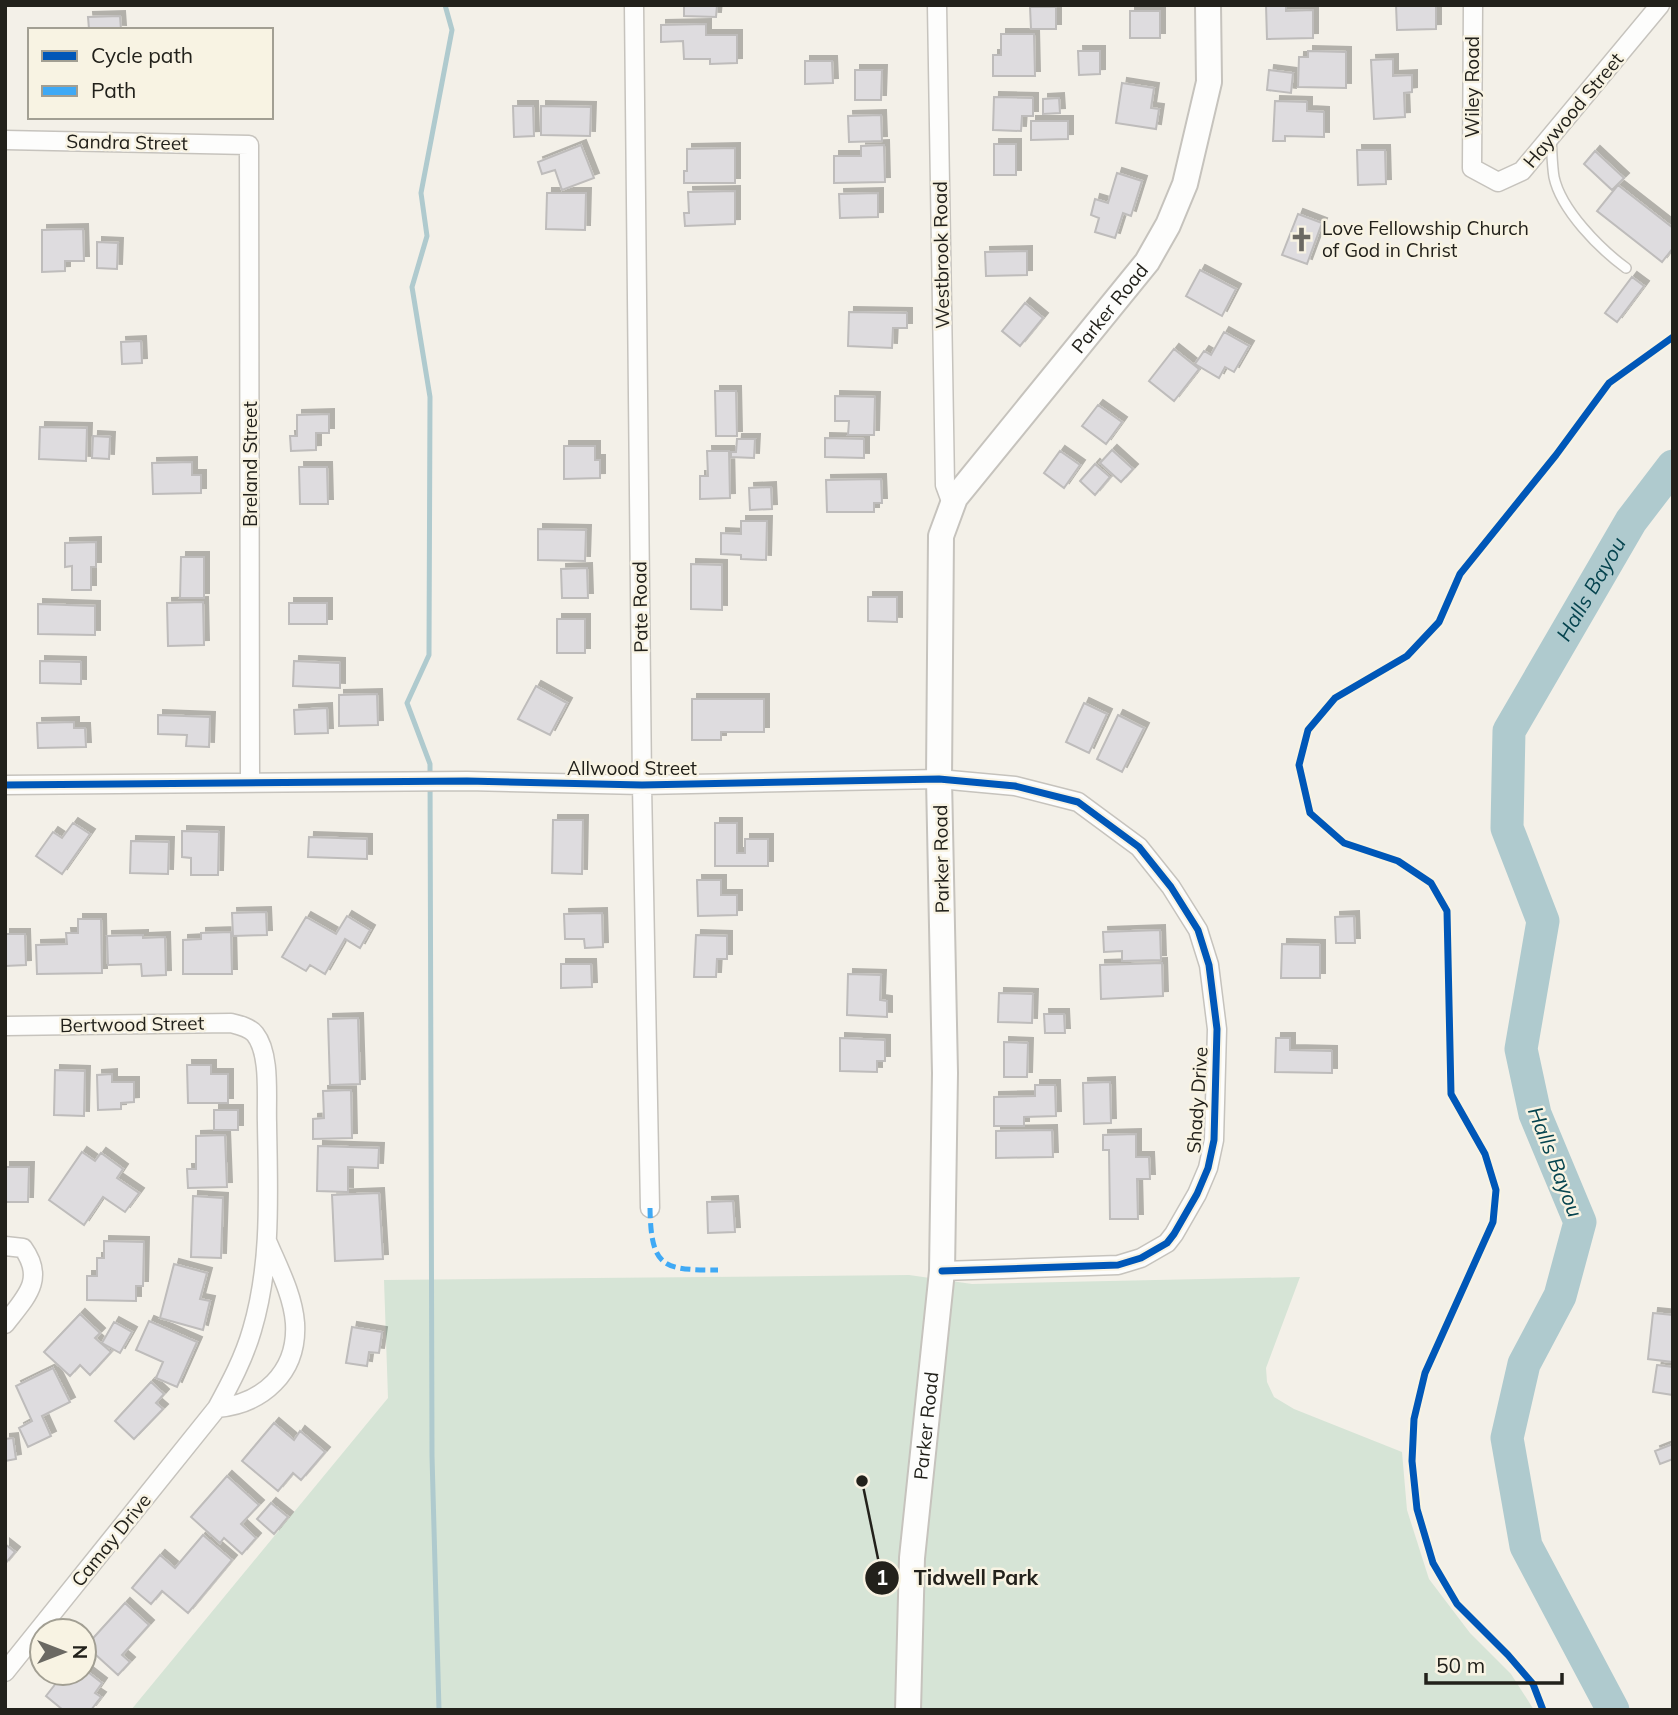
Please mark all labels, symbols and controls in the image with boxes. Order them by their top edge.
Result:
legend [28,28,273,119]
street label: Wiley Road [1460,36,1484,138]
text: Cycle path [91,42,193,68]
street label: Haywood Street [1518,47,1628,173]
text: Path [91,77,136,103]
street label: Sandra Street [66,129,188,155]
street label: Westbrook Road [928,181,954,329]
place label: Love Fellowship Church of God in Christ [1322,216,1529,262]
church icon: Love Fellowship Church of God in Christ [1288,225,1316,253]
street label: Parker Road [1066,258,1153,358]
street label: Breland Street [238,401,262,527]
water label: Halls Bayou [1550,532,1631,646]
street label: Pate Road [627,561,653,653]
street label: Allwood Street [567,756,697,780]
street label: Parker Road [928,805,954,913]
street label: Bertwood Street [60,1011,205,1037]
street label: Shady Drive [1181,1046,1213,1154]
water label: Halls Bayou [1523,1103,1589,1221]
street label: Parker Road [908,1371,943,1481]
street label: Camay Drive [66,1489,156,1591]
callout: Tidwell Park [865,1557,1052,1599]
text: 1 [876,1564,888,1590]
text: Tidwell Park [914,1564,1039,1590]
north arrow [28,1617,98,1687]
scale bar [1426,1642,1562,1686]
text: N [68,1645,92,1659]
text: 50 m [1436,1652,1485,1678]

